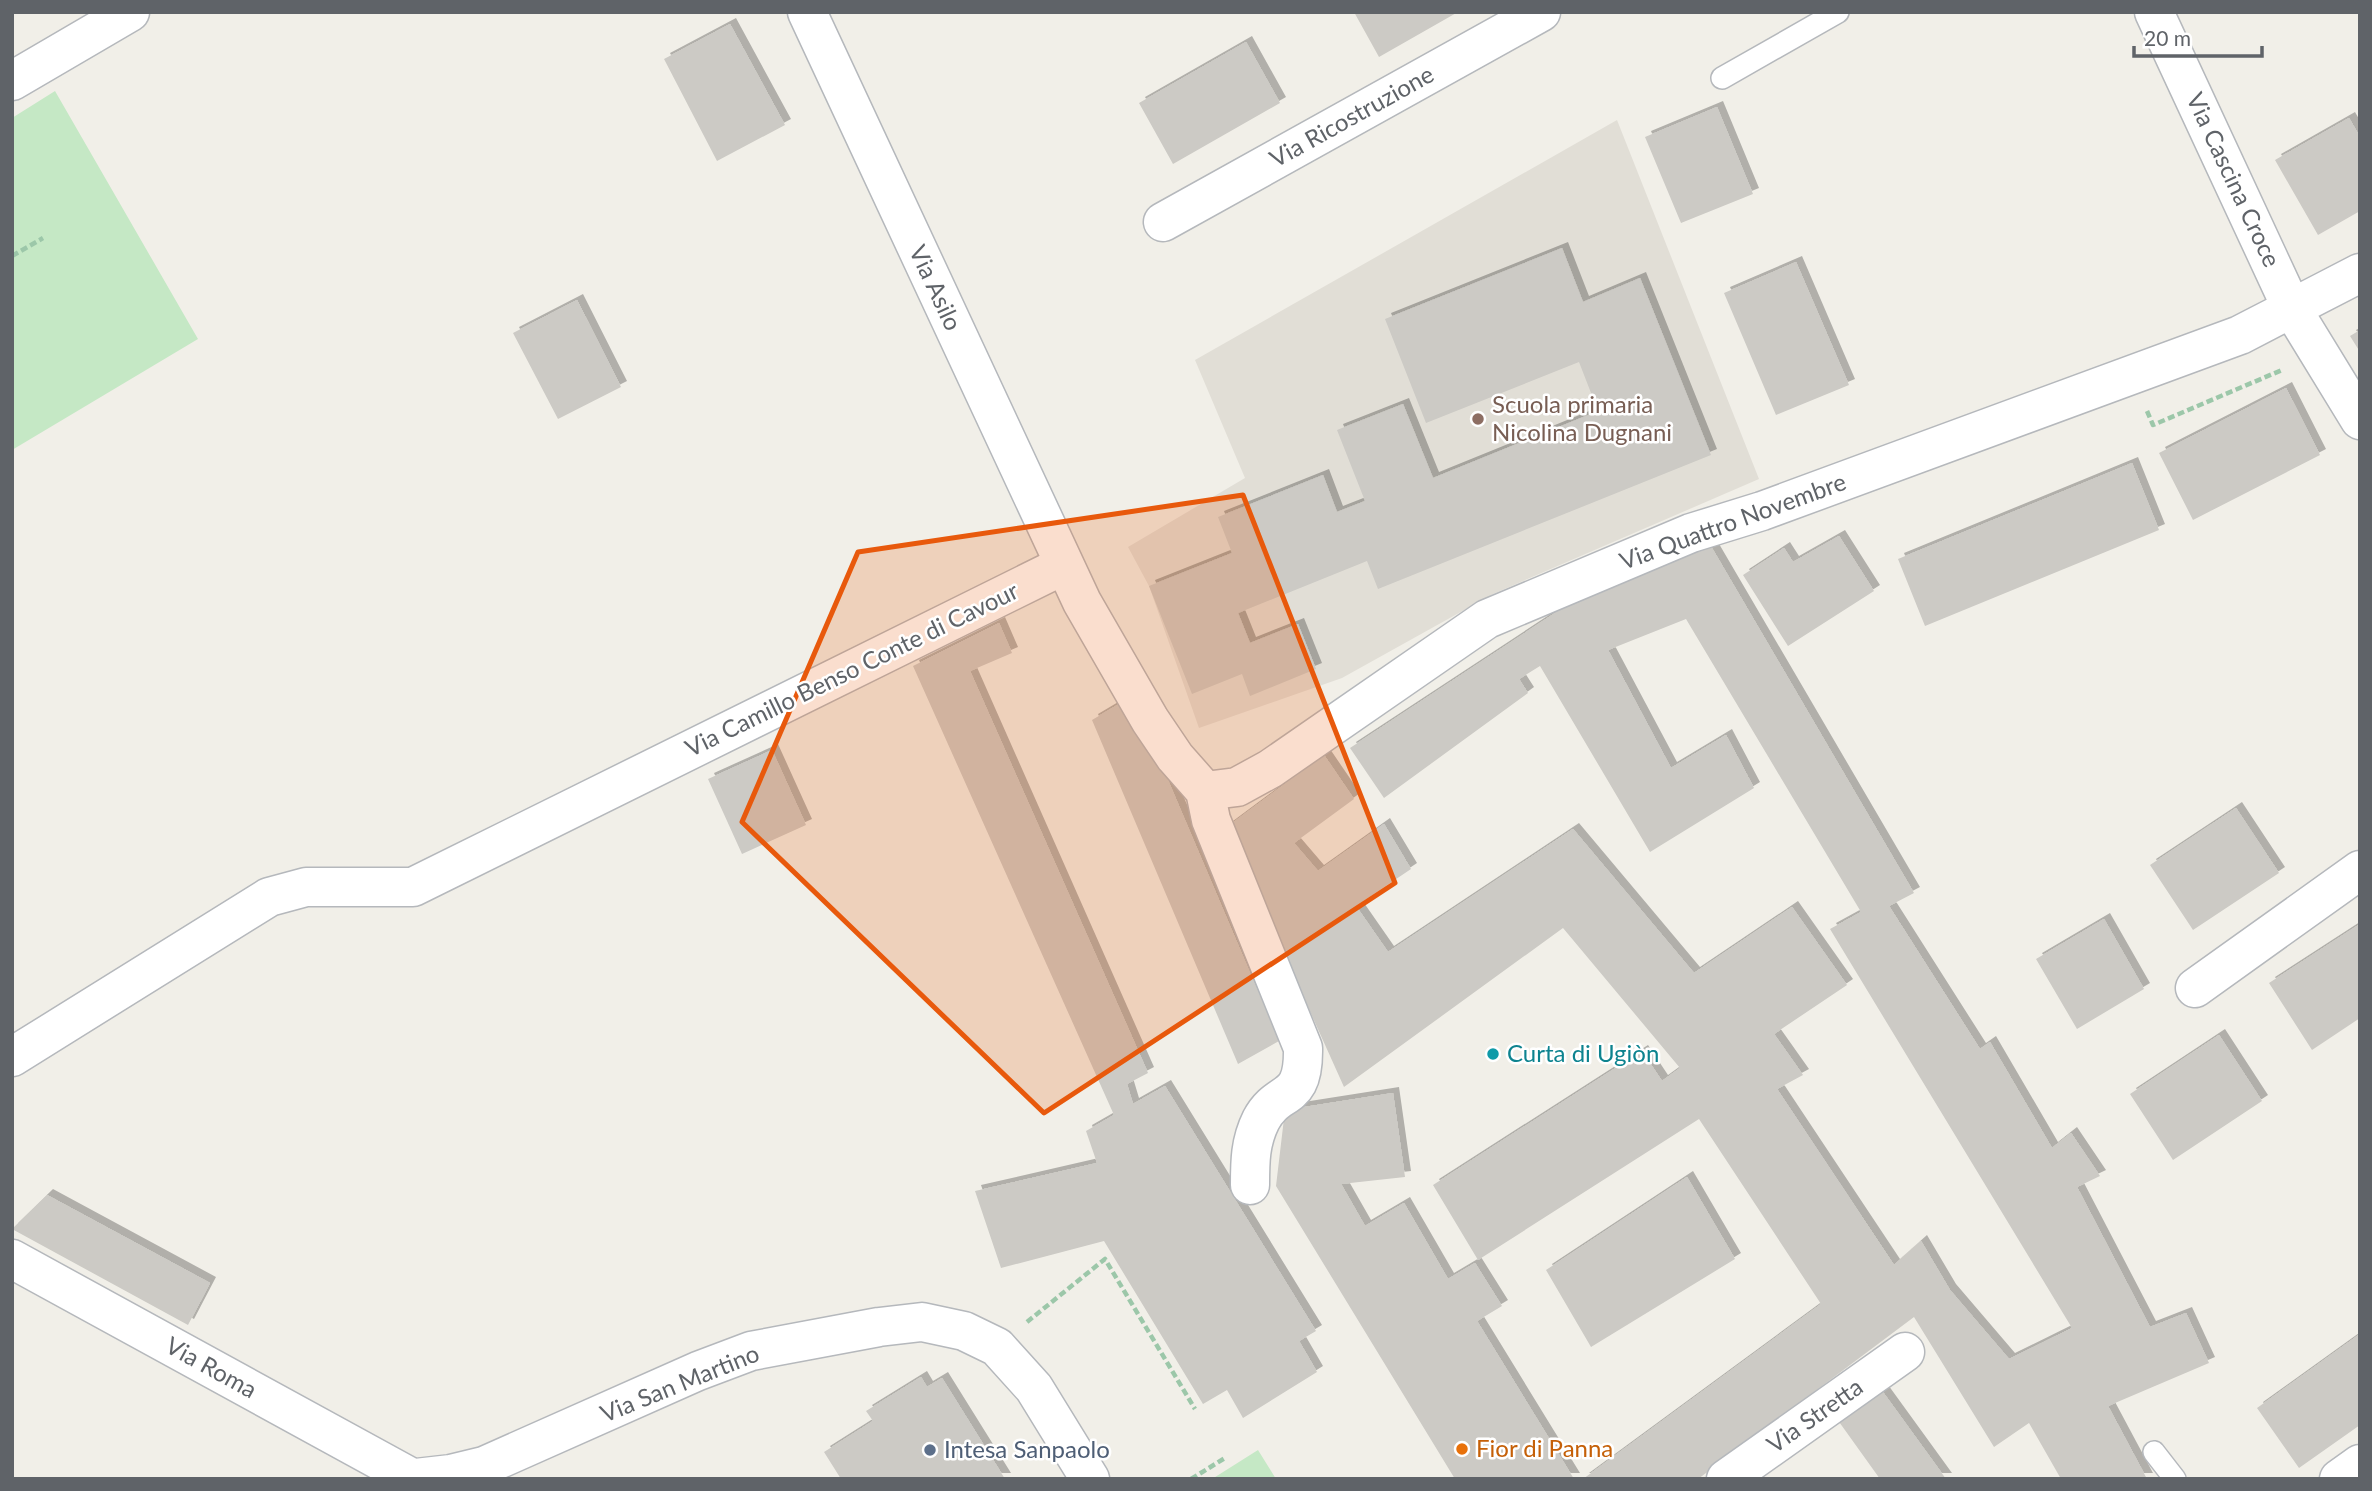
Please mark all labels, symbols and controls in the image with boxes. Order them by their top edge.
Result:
scale bar [2134,14,2262,58]
text: 20 m [2144,25,2191,50]
street label: Via Ricostruzione [1264,59,1438,173]
street label: Via Cascina Croce [2181,88,2287,271]
street label: Via Asilo [904,240,969,335]
place label: Scuola primaria Nicolina Dugnani [1492,389,1672,446]
marker: Scuola primaria Nicolina Dugnani [1470,411,1486,427]
street label: Via Quattro Novembre [1615,466,1850,575]
street label: Via Camillo Benso Conte di Cavour [680,575,1023,762]
place label: Curta di Ugiòn [1507,1038,1659,1067]
marker: Curta di Ugiòn [1485,1046,1501,1062]
street label: Via Roma [161,1330,262,1404]
street label: Via San Martino [596,1338,763,1428]
street label: Via Stretta [1761,1371,1868,1458]
place label: Fior di Panna [1476,1433,1613,1462]
place label: Intesa Sanpaolo [944,1434,1110,1463]
marker: Fior di Panna [1454,1441,1470,1457]
marker: Intesa Sanpaolo [922,1442,938,1458]

